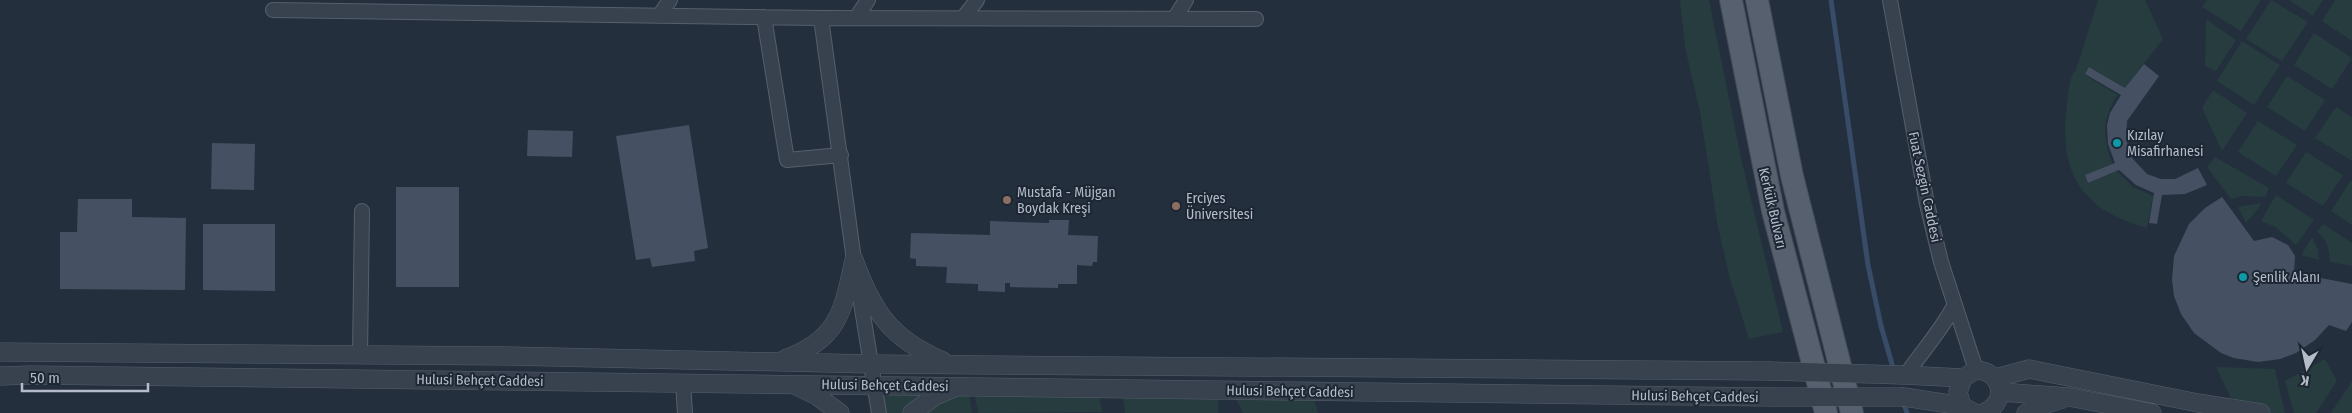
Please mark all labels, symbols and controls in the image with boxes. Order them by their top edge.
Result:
place label: Kızılay Misafirhanesi [2127,127,2203,160]
street label: Fuat Sezgin Caddesi [1904,130,1945,244]
marker: Kızılay Misafirhanesi [2111,137,2123,149]
street label: Kerkük Bulvarı [1755,166,1790,250]
place label: Mustafa - Müjgan Boydak Kreşi [1017,184,1116,217]
place label: Erciyes Üniversitesi [1186,190,1253,223]
marker: Mustafa - Müjgan Boydak Kreşi [1001,194,1013,206]
marker: Erciyes Üniversitesi [1170,200,1182,212]
place label: Şenlik Alanı [2253,269,2320,286]
marker: Şenlik Alanı [2237,271,2249,283]
north arrow [2282,343,2332,393]
scale bar [22,360,149,392]
text: 50 m [30,369,60,387]
street label: Hulusi Behçet Caddesi [416,371,544,390]
text: K [2299,371,2310,389]
street label: Hulusi Behçet Caddesi [821,376,949,395]
street label: Hulusi Behçet Caddesi [1226,382,1354,401]
street label: Hulusi Behçet Caddesi [1631,387,1759,406]

